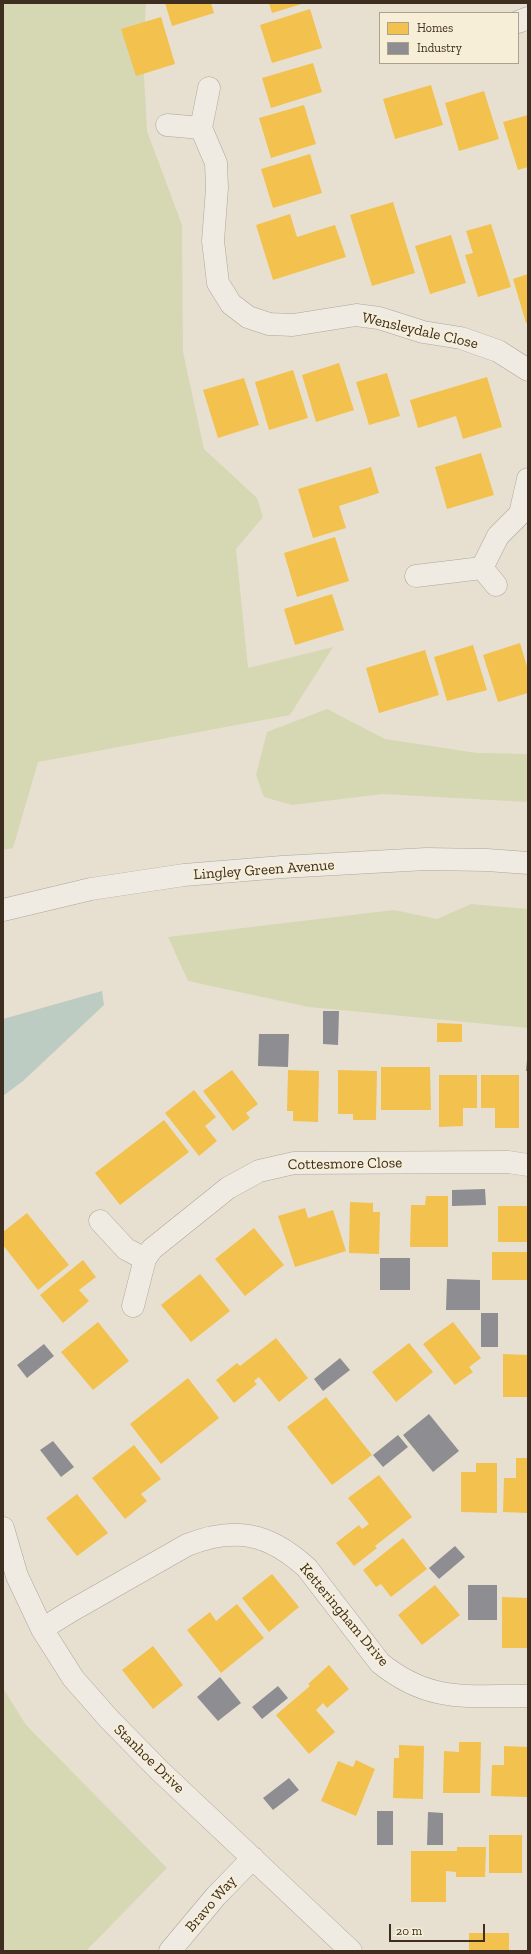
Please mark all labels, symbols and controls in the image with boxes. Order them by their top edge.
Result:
legend [379,12,519,64]
text: Homes [417,21,453,35]
text: Industry [417,41,462,55]
street label: Wensleydale Close [360,309,480,353]
street label: Lingley Green Avenue [193,856,335,884]
street label: Cottesmore Close [288,1154,402,1174]
street label: Ketteringham Drive [296,1560,392,1670]
street label: Stanhoe Drive [110,1721,188,1797]
street label: Bravo Way [182,1872,240,1936]
scale bar [391,1916,487,1942]
text: 20 m [396,1924,422,1938]

